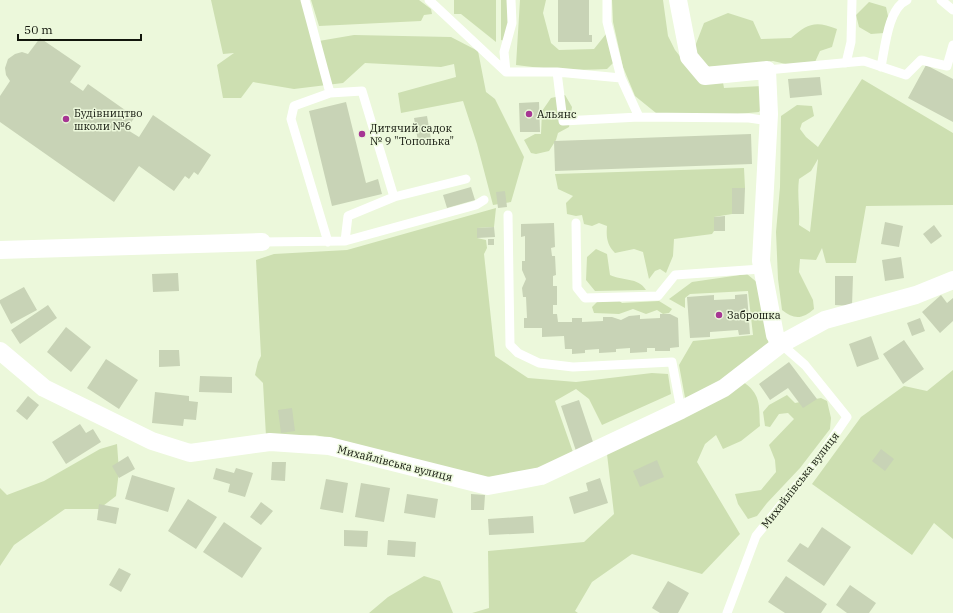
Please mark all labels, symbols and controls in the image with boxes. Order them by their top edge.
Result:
scale bar [18,16,141,42]
text: 50 m [24,22,53,37]
place label: Будівництво школи №6 [74,106,142,133]
place label: Альянс [537,107,577,121]
marker: Альянс [524,109,534,119]
marker: Будівництво школи №6 [61,114,71,124]
place label: Дитячий садок № 9 "Тополька" [370,121,454,148]
marker: Дитячий садок № 9 "Тополька" [357,129,367,139]
place label: Заброшка [727,308,781,322]
marker: Заброшка [714,310,724,320]
street label: Михайлівська вулиця [758,429,842,531]
street label: Михайлівська вулиця [336,442,454,484]

